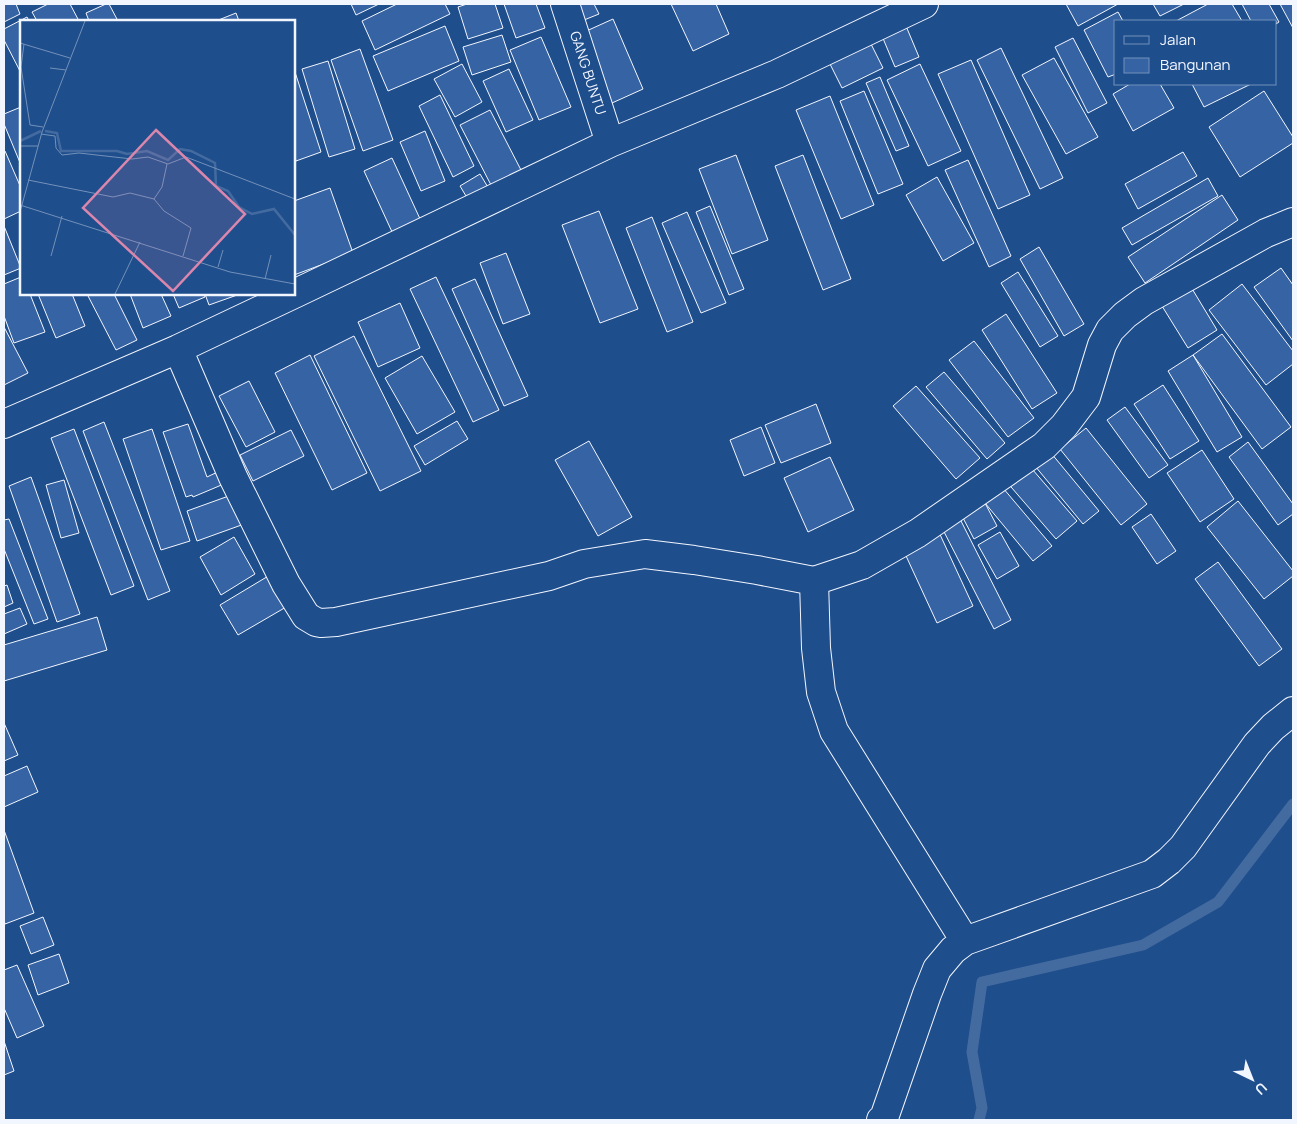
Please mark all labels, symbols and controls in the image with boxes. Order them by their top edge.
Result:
inset map [20,20,295,295]
legend [1114,20,1277,85]
street label: GANG BUNTU [566,29,611,117]
text: Jalan [1160,29,1196,50]
text: Bangunan [1160,54,1230,75]
north arrow [1227,1054,1277,1104]
text: U [1251,1078,1271,1099]

